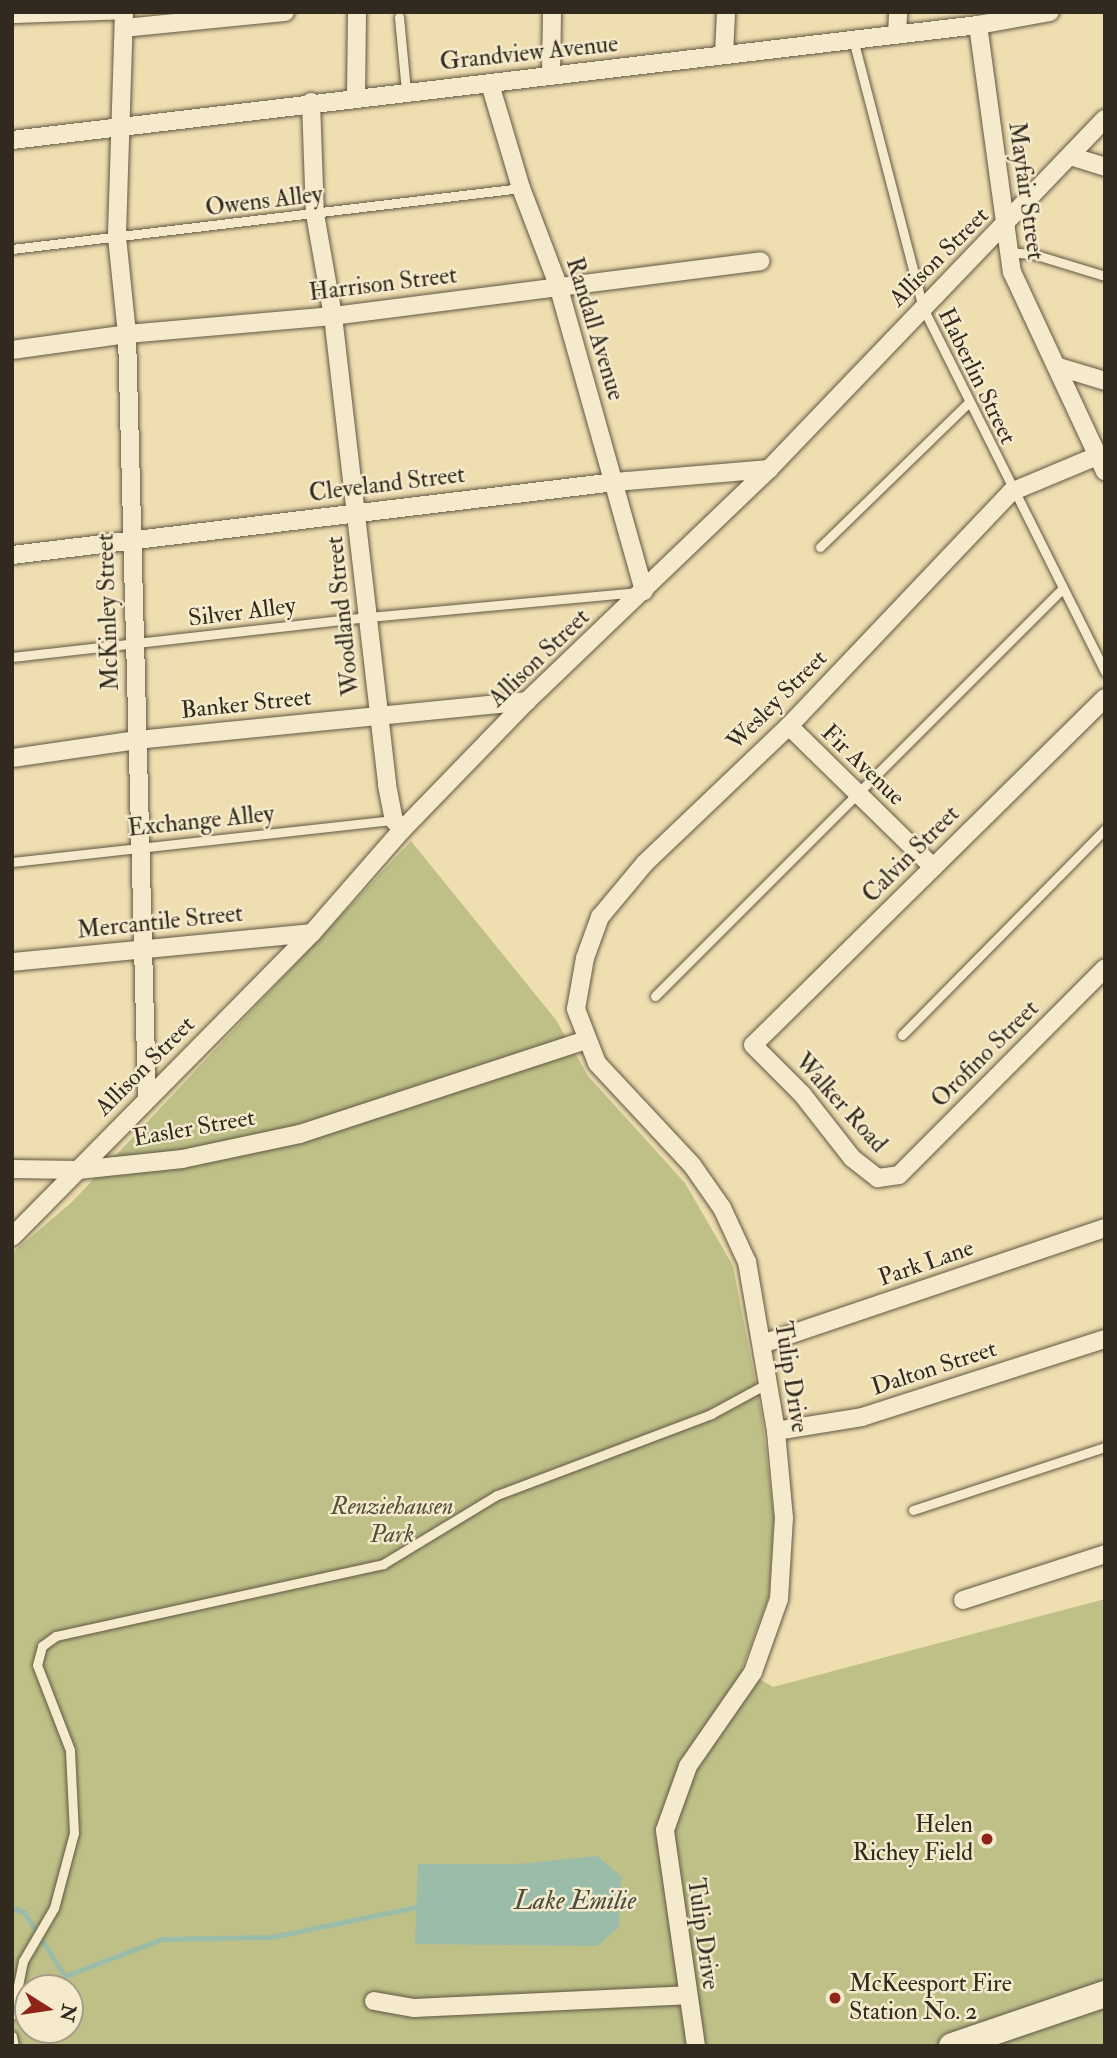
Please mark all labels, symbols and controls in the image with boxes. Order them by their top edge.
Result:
street label: Grandview Avenue [438,29,620,77]
street label: Mayfair Street [1002,120,1050,262]
street label: Owens Alley [204,180,324,222]
street label: Allison Street [883,201,995,313]
street label: Randall Avenue [560,254,630,404]
street label: Harrison Street [307,261,459,307]
street label: Haberlin Street [932,303,1022,449]
street label: Cleveland Street [307,460,467,508]
street label: McKinley Street [91,533,125,691]
street label: Woodland Street [320,535,366,697]
street label: Silver Alley [187,591,297,633]
street label: Allison Street [483,603,595,713]
street label: Wesley Street [721,644,833,756]
street label: Banker Street [179,683,313,725]
street label: Fir Avenue [815,718,911,812]
street label: Exchange Alley [126,799,276,843]
street label: Calvin Street [856,799,966,909]
street label: Mercantile Street [76,899,244,945]
street label: Orofino Street [925,994,1045,1114]
street label: Allison Street [89,1010,201,1122]
street label: Walker Road [789,1047,893,1159]
street label: Easler Street [131,1103,257,1153]
street label: Park Lane [875,1233,977,1293]
street label: Tulip Drive [768,1319,814,1435]
street label: Dalton Street [868,1334,1000,1402]
park label: Renziehausen Park [331,1493,453,1549]
place label: Helen Richey Field [853,1811,973,1867]
marker: Helen Richey Field [979,1831,995,1847]
street label: Tulip Drive [681,1876,725,1992]
water label: Lake Emilie [514,1886,636,1918]
place label: McKeesport Fire Station No. 2 [849,1970,1012,2026]
north arrow [14,1974,84,2044]
marker: McKeesport Fire Station No. 2 [827,1990,843,2006]
text: N [54,2002,81,2024]

